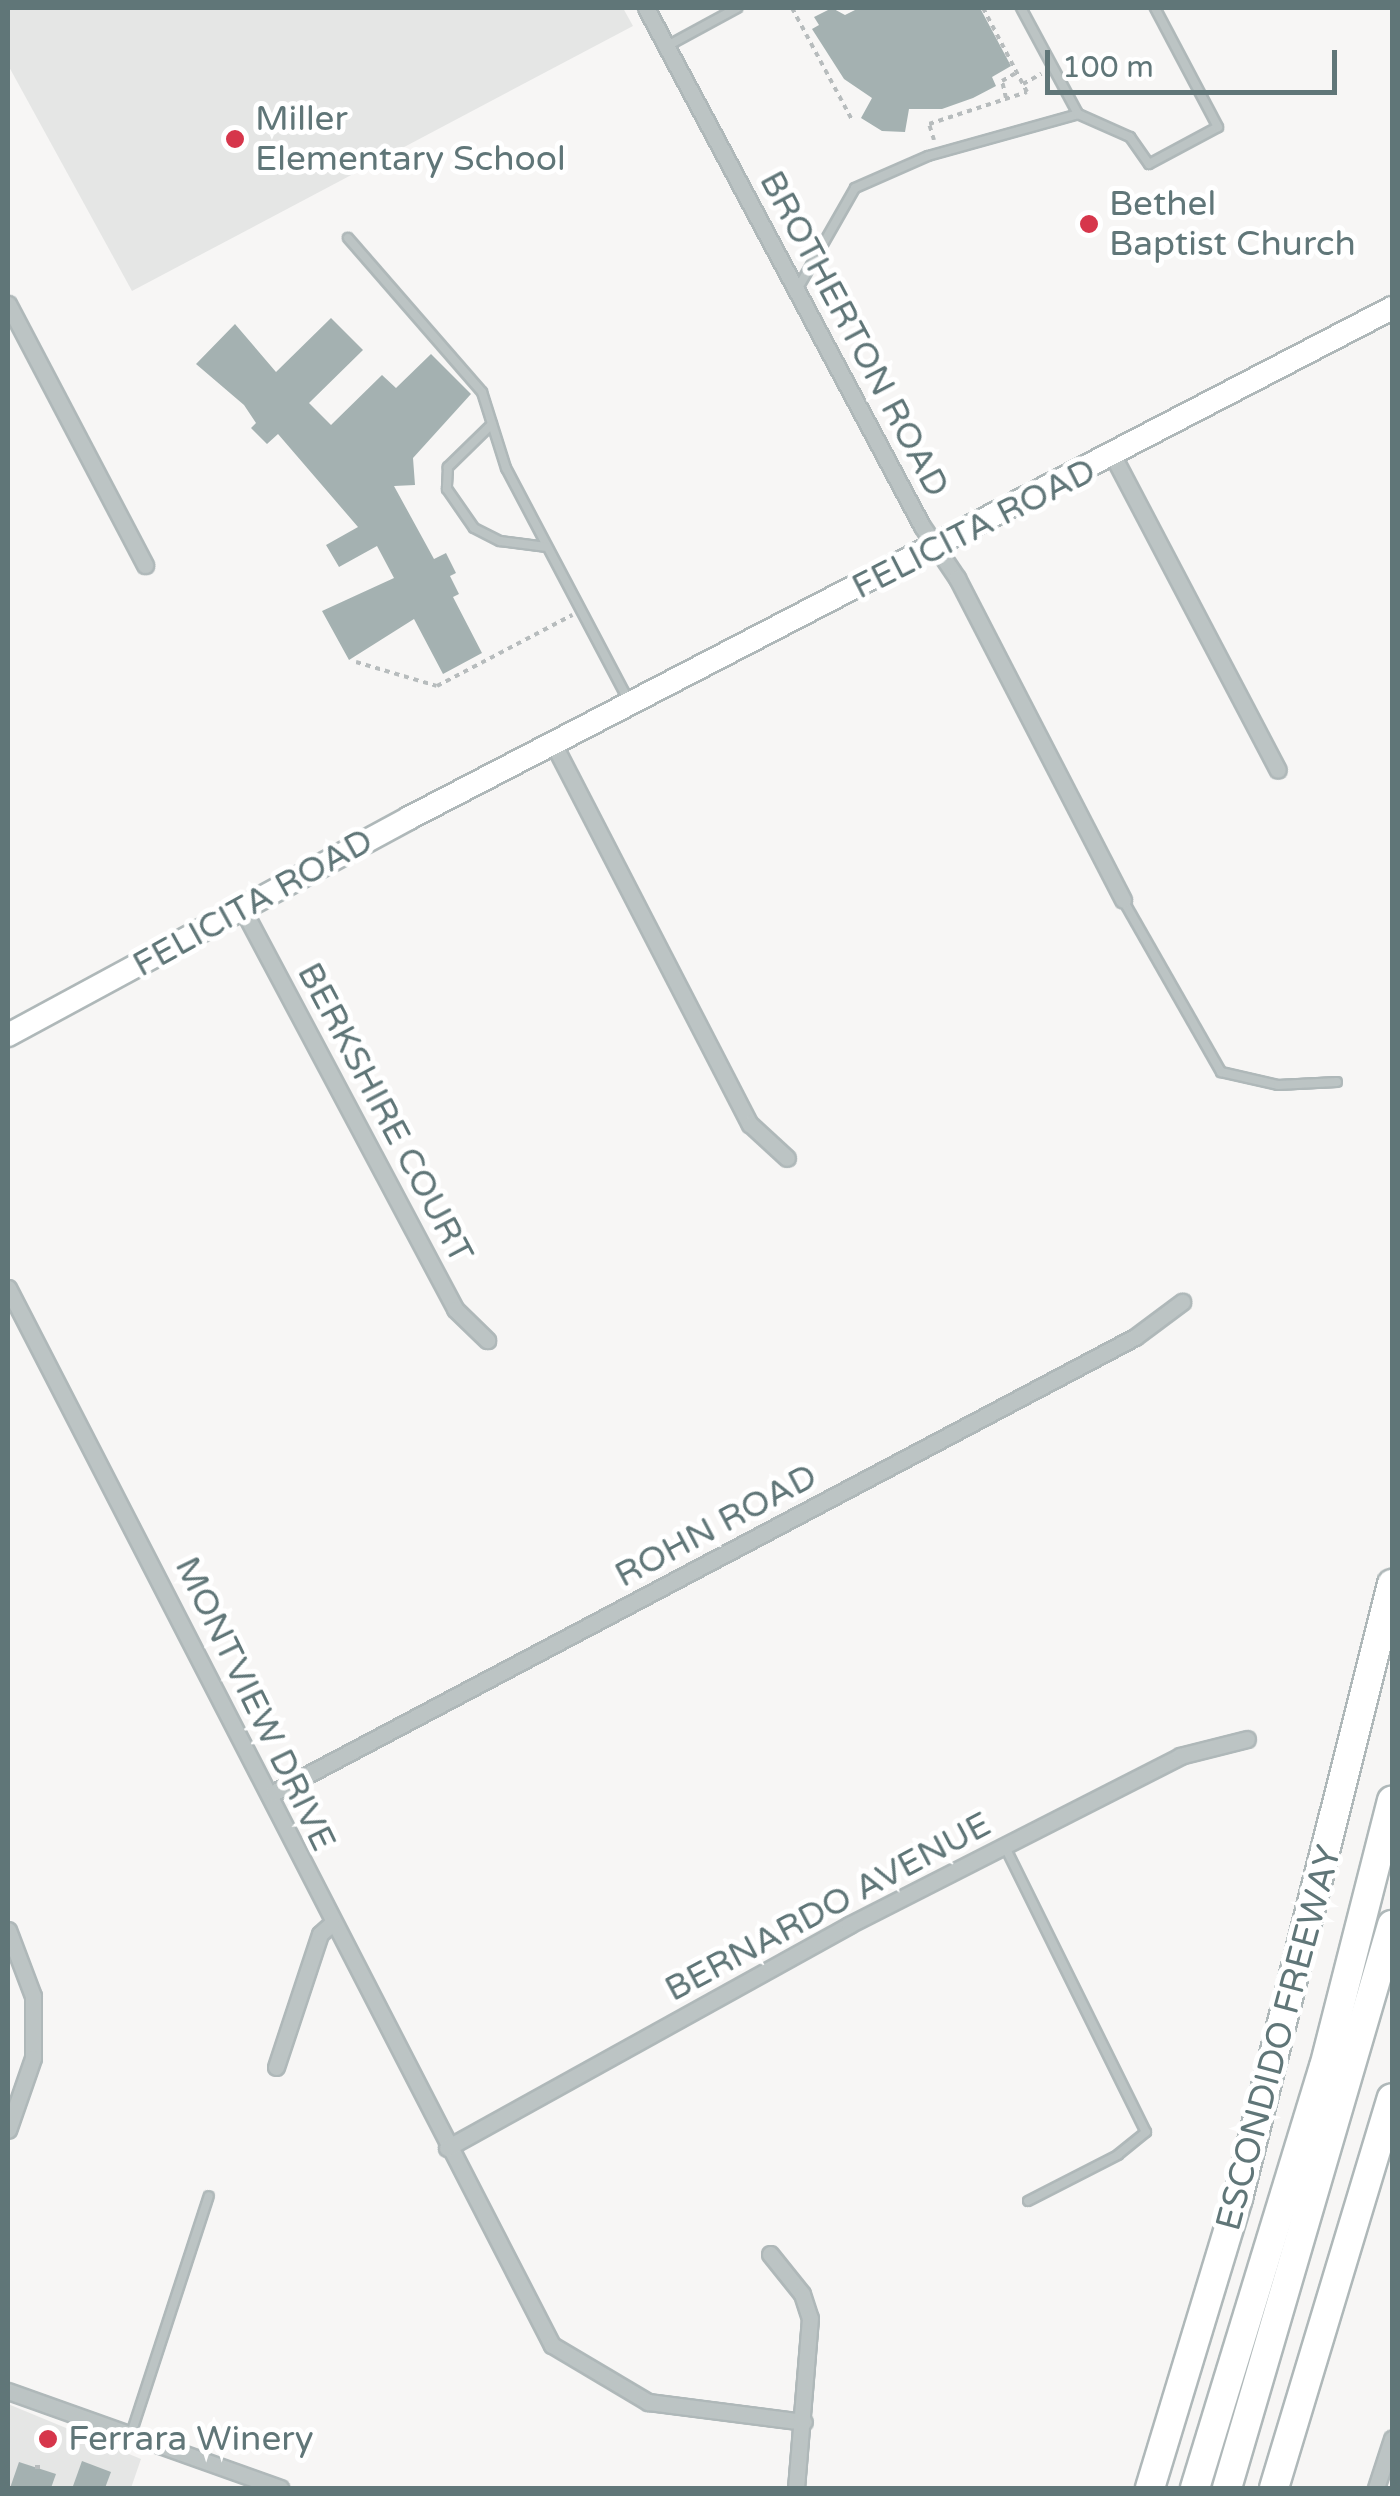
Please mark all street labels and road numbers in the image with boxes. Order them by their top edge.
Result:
street label: BROTHERTON ROAD [750,164,958,504]
street label: FELICITA ROAD [845,450,1103,608]
street label: FELICITA ROAD [126,820,380,986]
street label: BERKSHIRE COURT [288,956,482,1270]
street label: ROHN ROAD [608,1455,824,1597]
street label: MONTVIEW DRIVE [166,1550,344,1858]
street label: BERNARDO AVENUE [658,1803,998,2011]
street label: ESCONDIDO FREEWAY [1207,1841,1351,2235]

